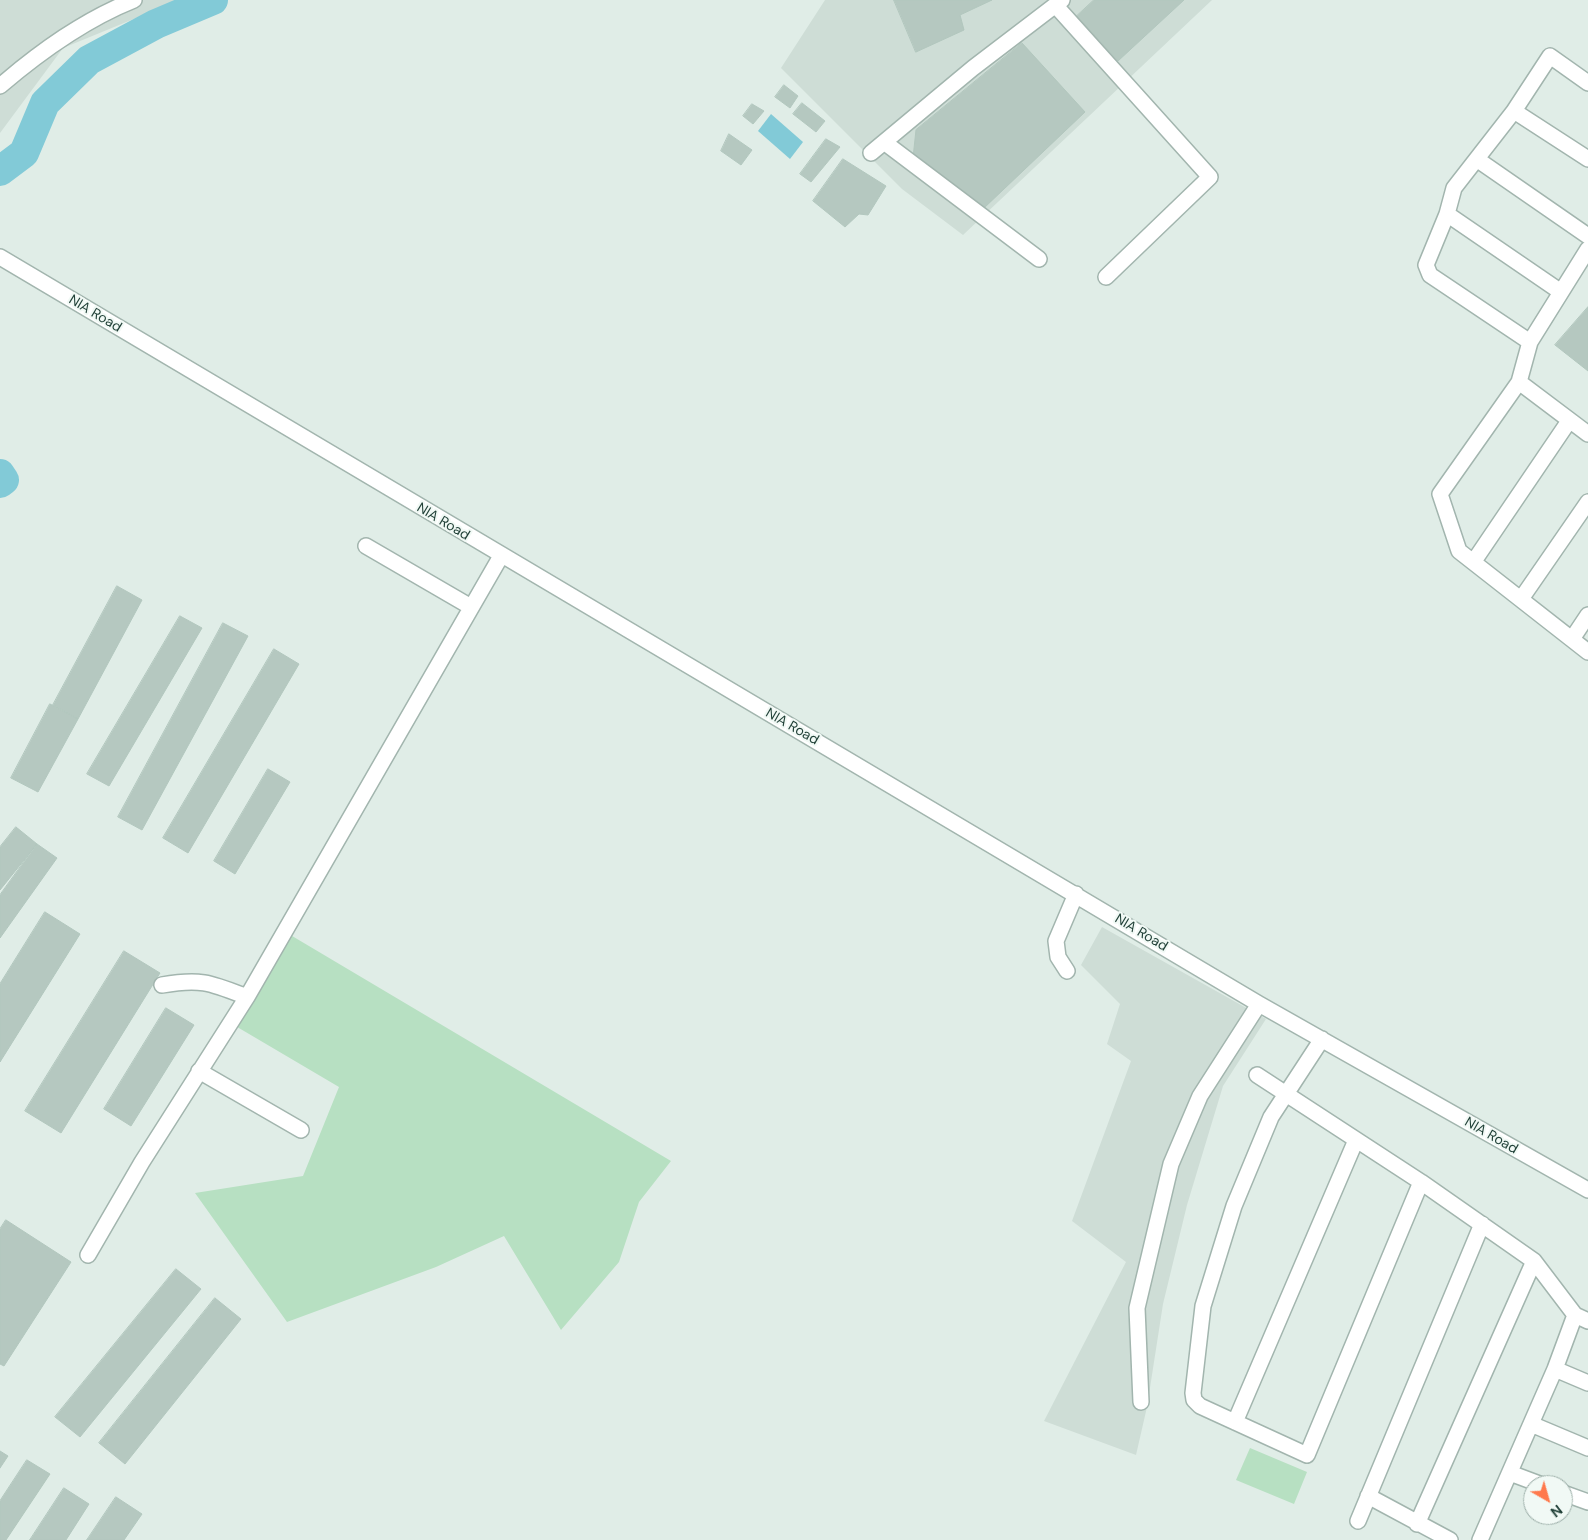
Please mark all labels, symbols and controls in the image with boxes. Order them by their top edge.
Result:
street label: NIA Road [66,292,124,336]
street label: NIA Road [414,500,472,544]
street label: NIA Road [762,705,822,749]
street label: NIA Road [1112,911,1170,955]
street label: NIA Road [1461,1114,1521,1158]
north arrow [1523,1475,1573,1525]
text: N [1547,1501,1566,1521]

